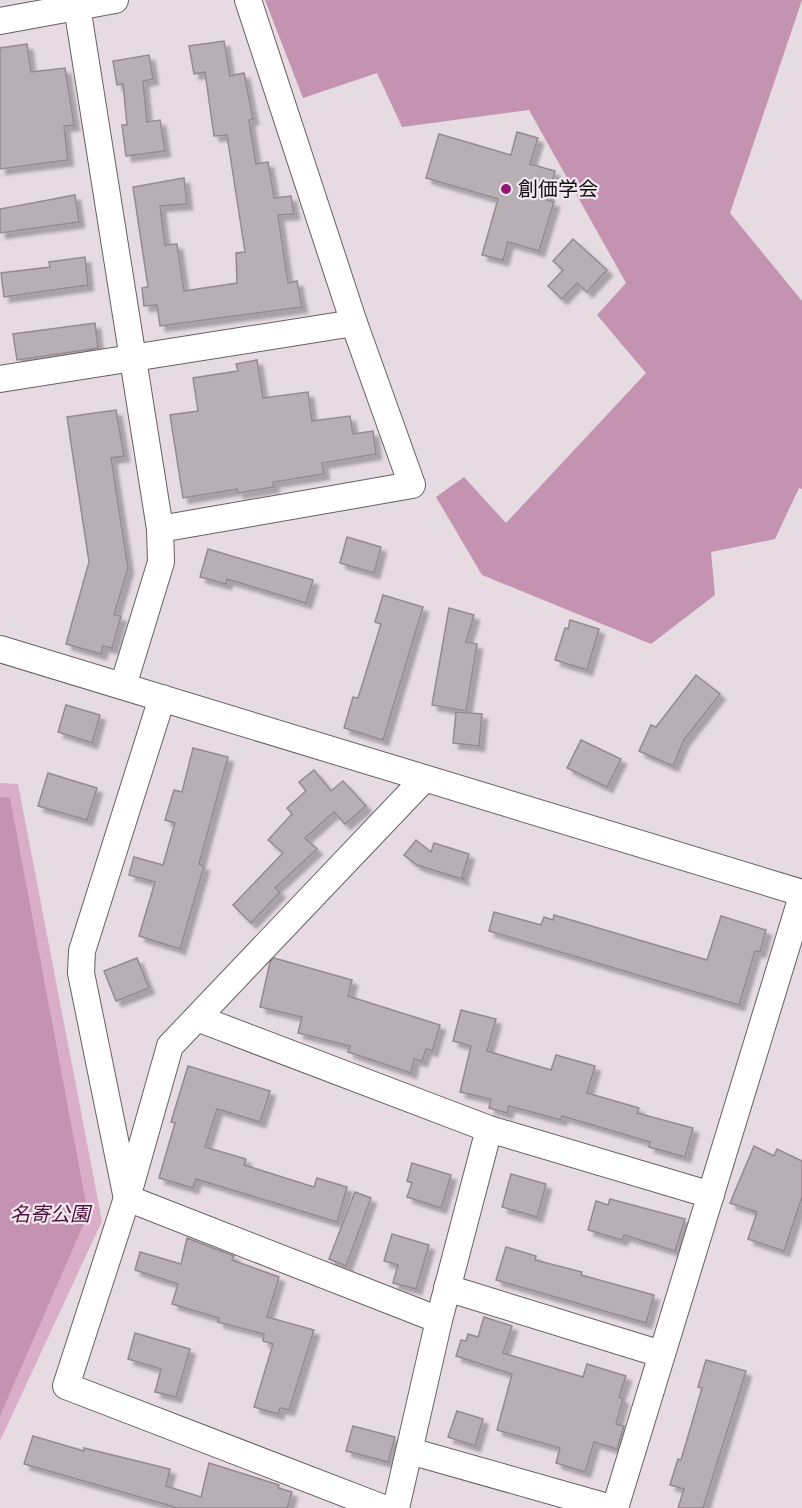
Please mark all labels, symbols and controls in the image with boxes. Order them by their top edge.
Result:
place label: 創価学会 [518,172,598,202]
marker: 創価学会 [499,182,513,196]
park label: 名寄公園 [10,1197,93,1227]

